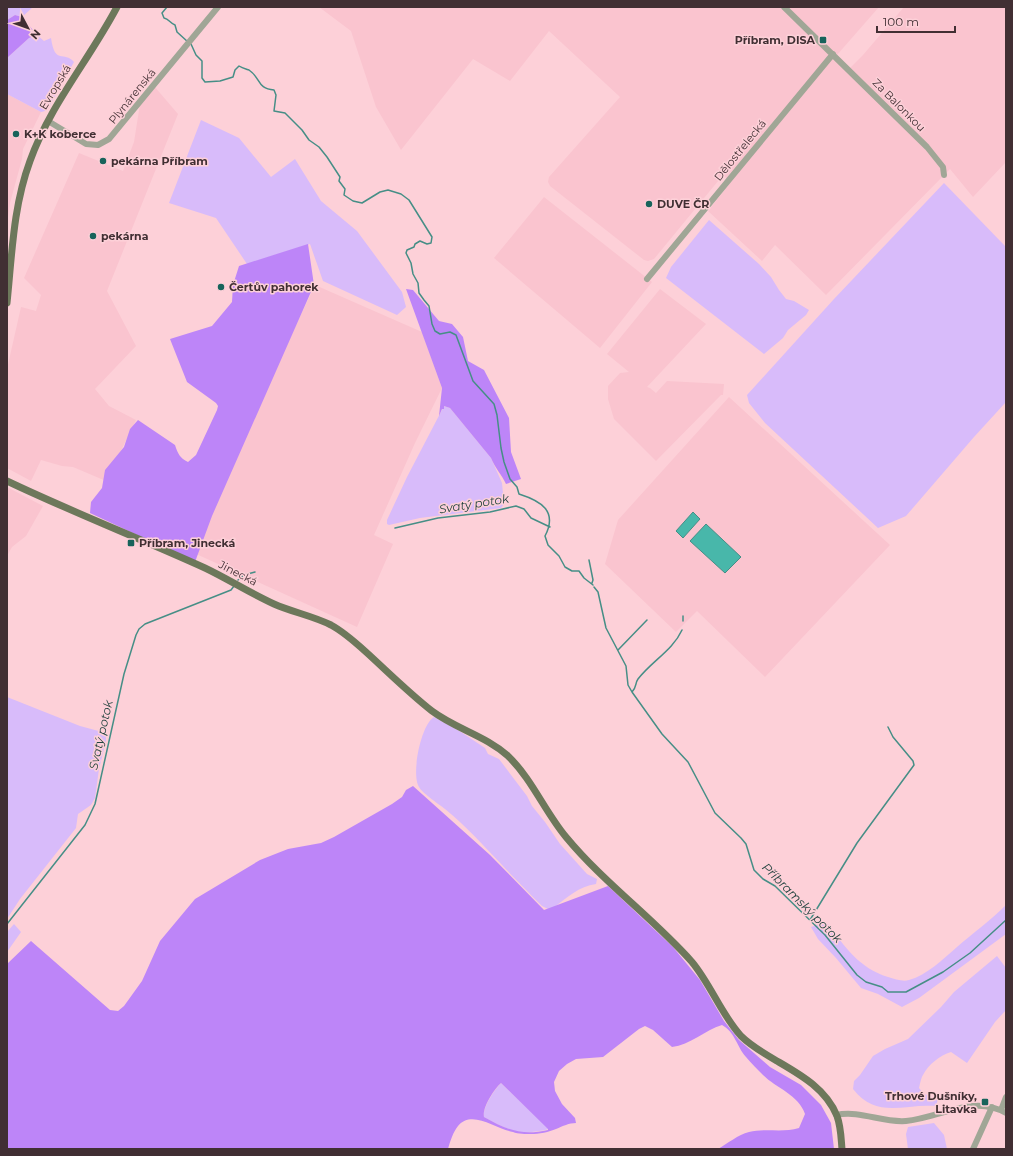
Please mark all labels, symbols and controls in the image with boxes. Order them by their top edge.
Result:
north arrow [8,8,48,48]
scale bar [877,8,955,34]
text: 100 m [883,14,919,29]
text: N [27,27,44,43]
place label: Příbram, DISA [735,33,816,47]
marker: Příbram, DISA [818,35,828,45]
street label: Evropská [36,62,74,112]
street label: Plynárenská [105,65,159,127]
street label: Za Balonkou [870,76,928,134]
street label: Dělostřelecká [711,116,769,184]
place label: K+K koberce [24,127,96,141]
marker: K+K koberce [11,129,21,139]
place label: pekárna Příbram [111,154,208,168]
marker: pekárna Příbram [98,156,108,166]
place label: DUVE ČR [657,197,709,211]
marker: DUVE ČR [644,199,654,209]
place label: pekárna [101,229,149,243]
marker: pekárna [88,231,98,241]
place label: Čertův pahorek [229,280,319,294]
marker: Čertův pahorek [216,282,226,292]
water label: Svatý potok [438,490,511,516]
place label: Příbram, Jinecká [139,536,236,550]
marker: Příbram, Jinecká [126,538,136,548]
street label: Jinecká [215,557,260,589]
water label: Svatý potok [85,698,116,771]
water label: Příbramský potok [759,859,846,946]
place label: Trhové Dušníky, Litavka [885,1089,977,1116]
marker: Trhové Dušníky, Litavka [980,1097,990,1107]

